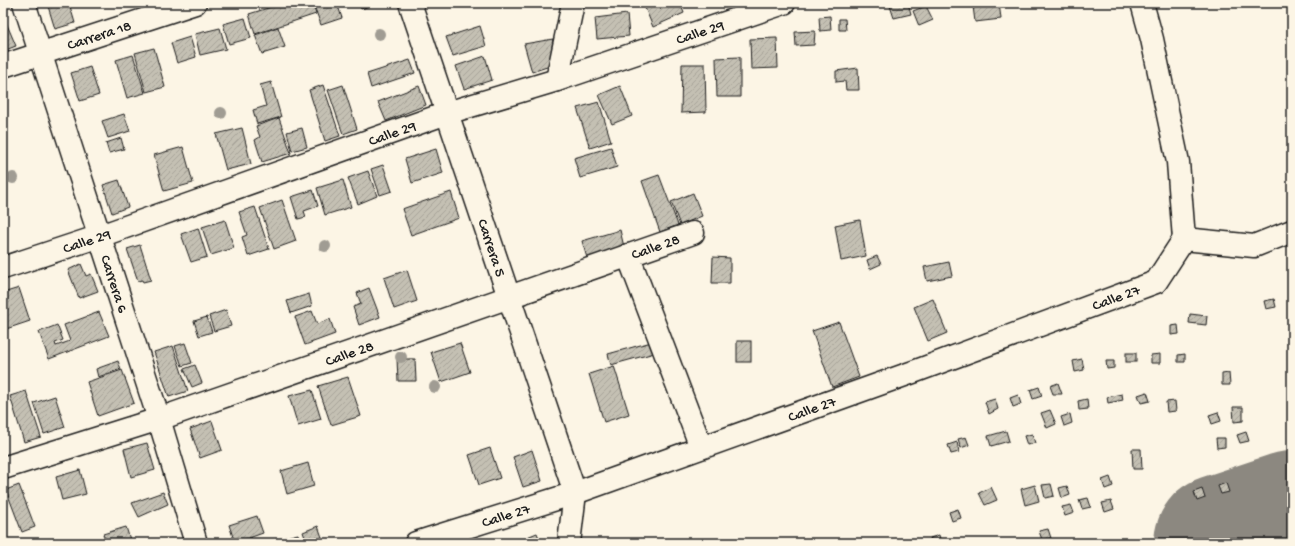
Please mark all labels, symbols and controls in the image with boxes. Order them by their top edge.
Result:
street label: Calle 29 [674,17,727,50]
street label: Carrera 18 [65,18,134,55]
street label: Calle 29 [366,117,419,151]
street label: Carrera 5 [472,217,509,280]
street label: Calle 29 [61,226,114,259]
street label: Calle 28 [629,231,682,265]
street label: Carrera 6 [95,253,131,316]
street label: Calle 27 [1090,281,1144,316]
street label: Calle 28 [323,338,376,371]
street label: Calle 27 [786,393,840,427]
street label: Calle 27 [480,500,534,533]

